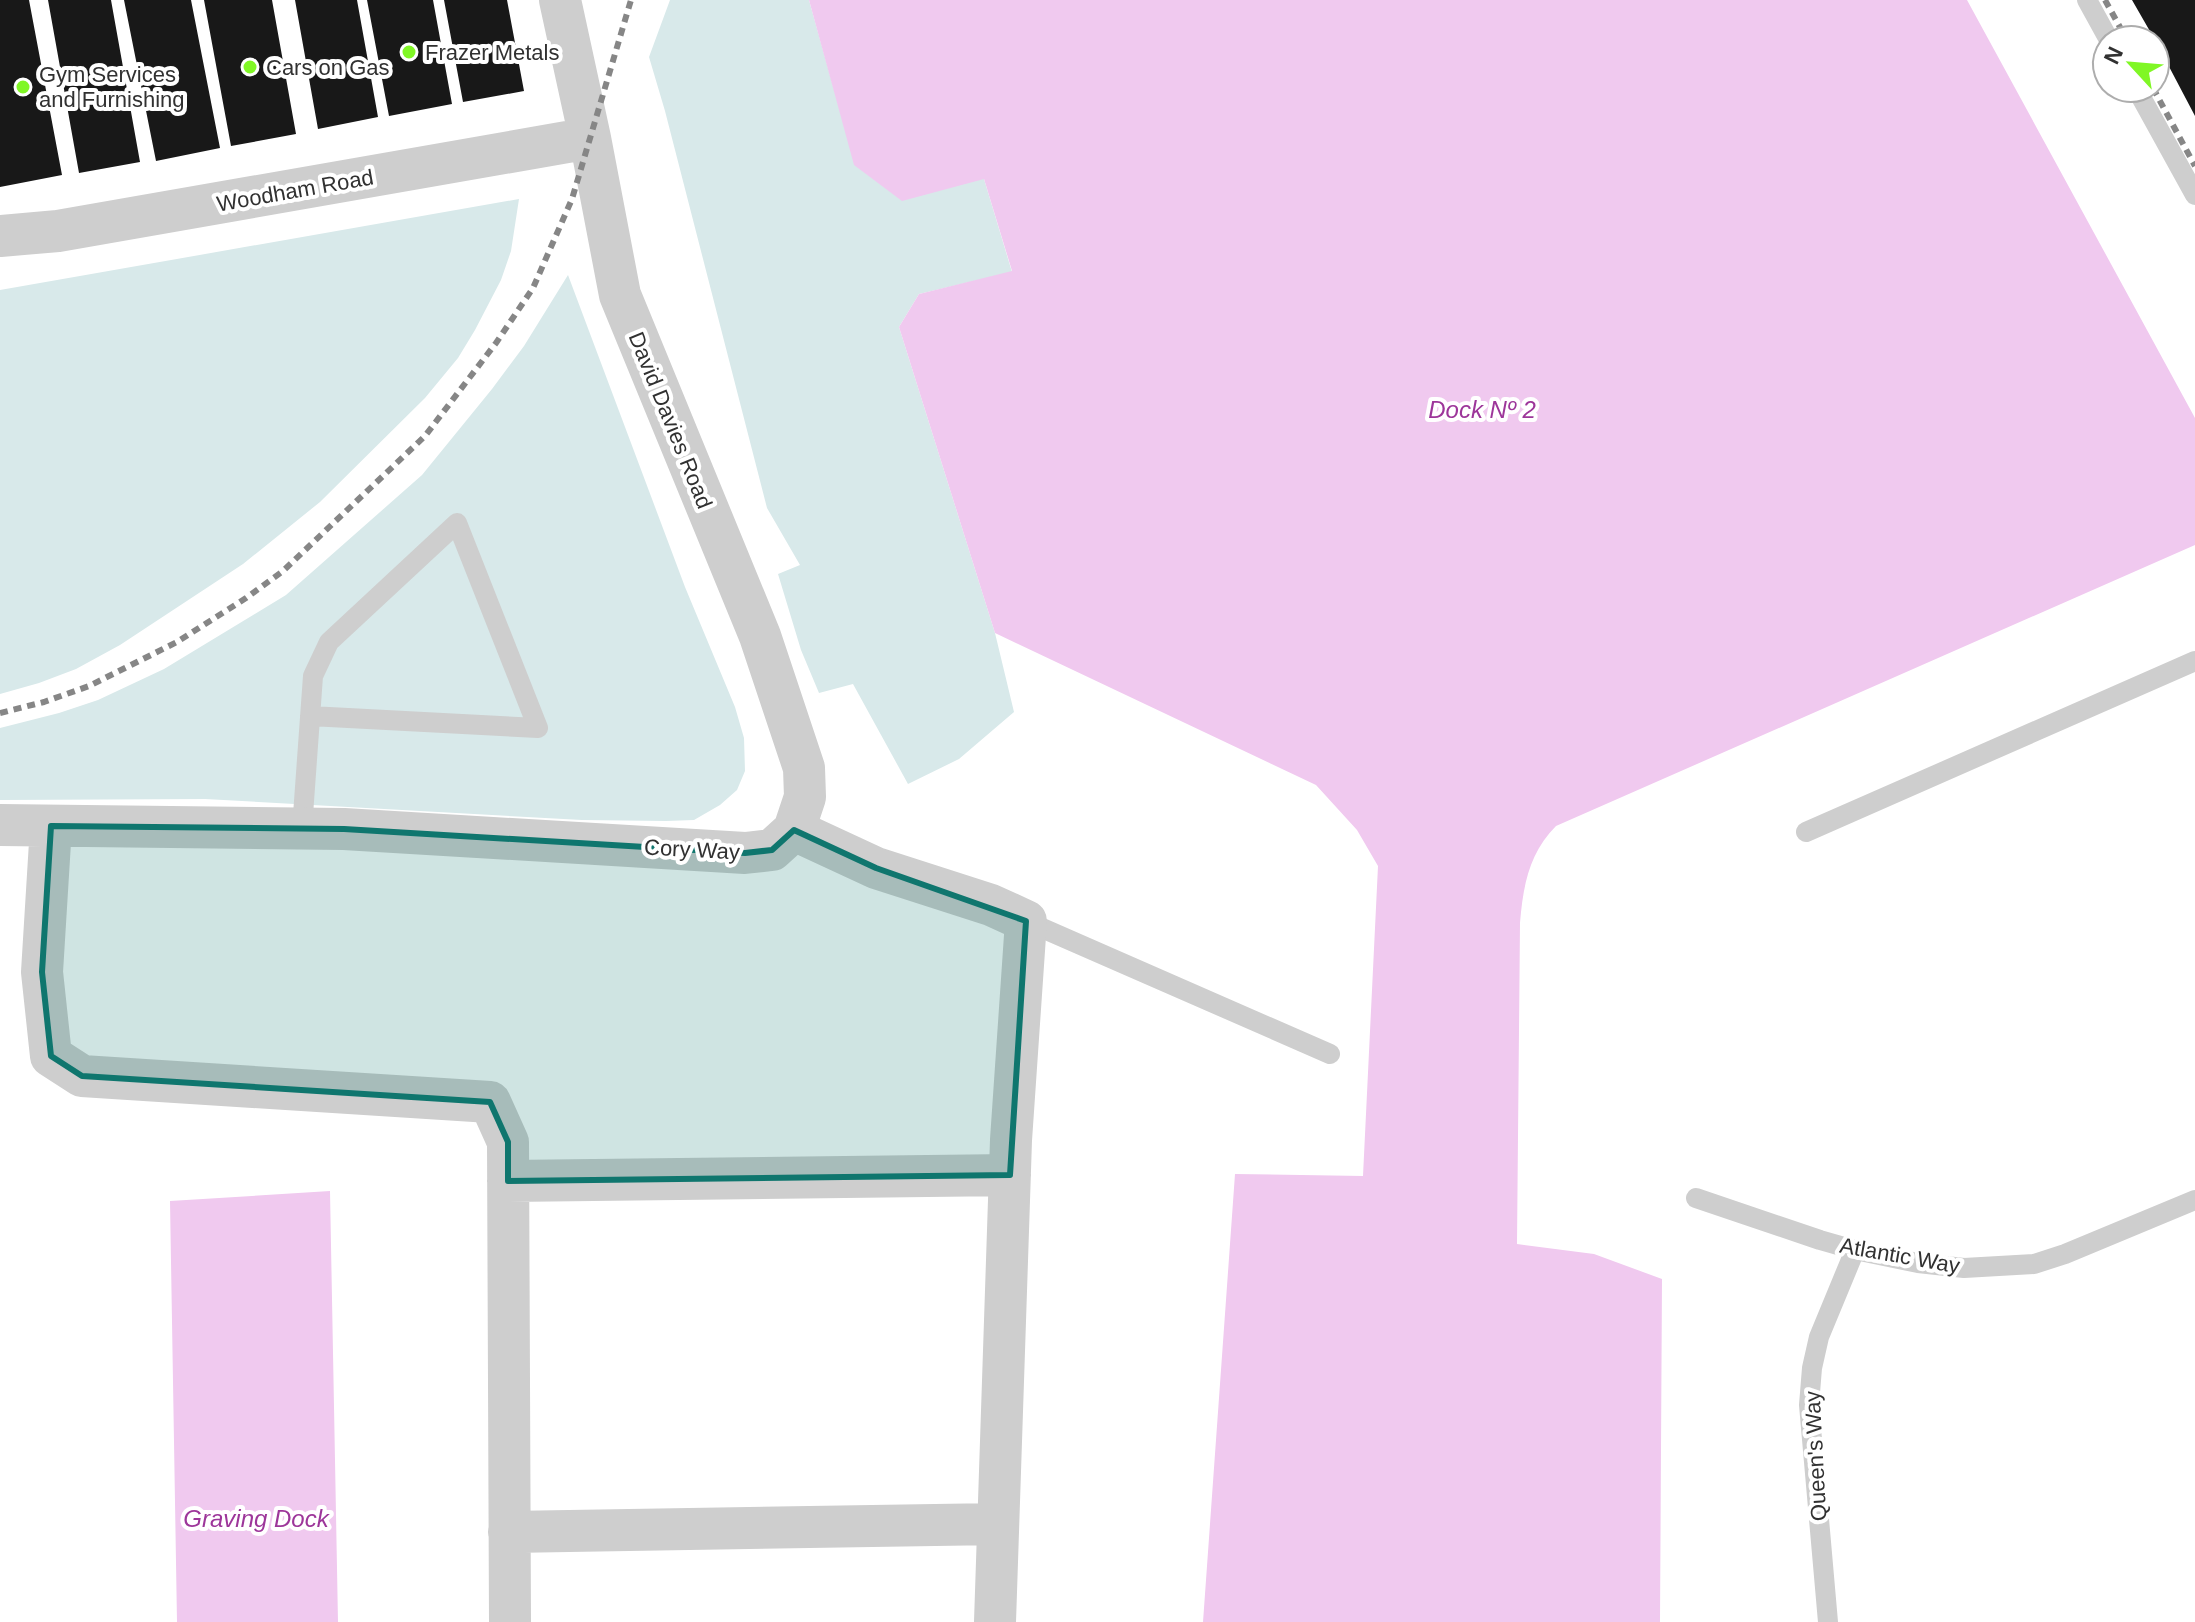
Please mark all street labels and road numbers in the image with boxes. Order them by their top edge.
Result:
street label: Woodham Road [215,164,375,217]
street label: David Davies Road [624,328,717,512]
street label: Cory Way [644,835,740,864]
street label: Atlantic Way [1838,1233,1962,1278]
street label: Queen's Way [1800,1390,1831,1522]

